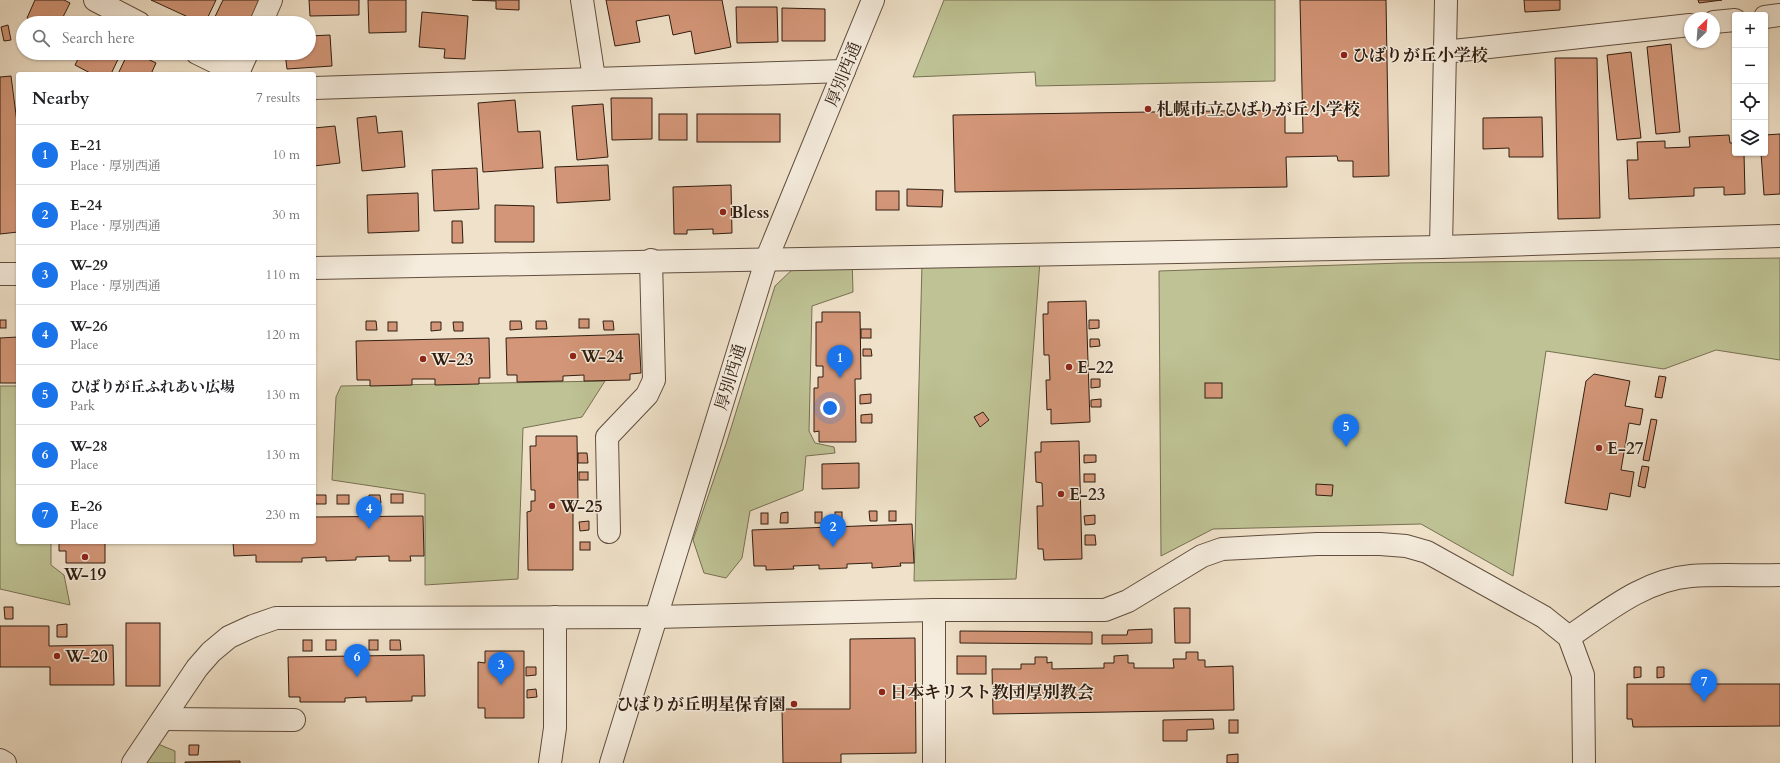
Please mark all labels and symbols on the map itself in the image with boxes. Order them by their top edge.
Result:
north arrow [1684,12,1720,48]
street label: 厚別西通 [820,38,867,110]
place label: ひばりが丘小学校 [1352,44,1488,67]
marker: ひばりが丘小学校 [1339,50,1349,60]
place label: 札幌市立ひばりが丘小学校 [1156,98,1360,121]
marker: 札幌市立ひばりが丘小学校 [1143,104,1153,114]
place label: Bless [731,201,769,224]
marker: Bless [718,207,728,217]
street label: 厚別西通 [710,341,751,413]
place label: W-24 [580,345,624,368]
pin: 1 [827,345,853,378]
place label: W-23 [430,348,474,371]
marker: W-24 [568,351,578,361]
marker: W-23 [418,354,428,364]
place label: E-22 [1077,356,1114,379]
marker: E-22 [1064,362,1074,372]
your location [820,398,840,418]
pin: 5 [1333,414,1359,447]
place label: E-27 [1607,437,1644,460]
marker: E-27 [1594,443,1604,453]
place label: E-23 [1069,483,1105,506]
marker: E-23 [1056,489,1066,499]
place label: W-25 [559,495,603,518]
pin: 4 [356,496,382,529]
marker: W-25 [547,501,557,511]
pin: 2 [820,514,846,547]
marker: W-19 [80,552,90,562]
place label: W-19 [63,563,107,586]
pin: 6 [344,644,370,677]
place label: W-20 [64,645,108,668]
marker: W-20 [52,651,62,661]
pin: 3 [488,652,514,685]
pin: 7 [1691,669,1717,702]
place label: 日本キリスト教団厚別教会 [890,681,1094,704]
marker: 日本キリスト教団厚別教会 [877,687,887,697]
place label: ひばりが丘明星保育園 [616,693,786,716]
marker: ひばりが丘明星保育園 [789,699,799,709]

